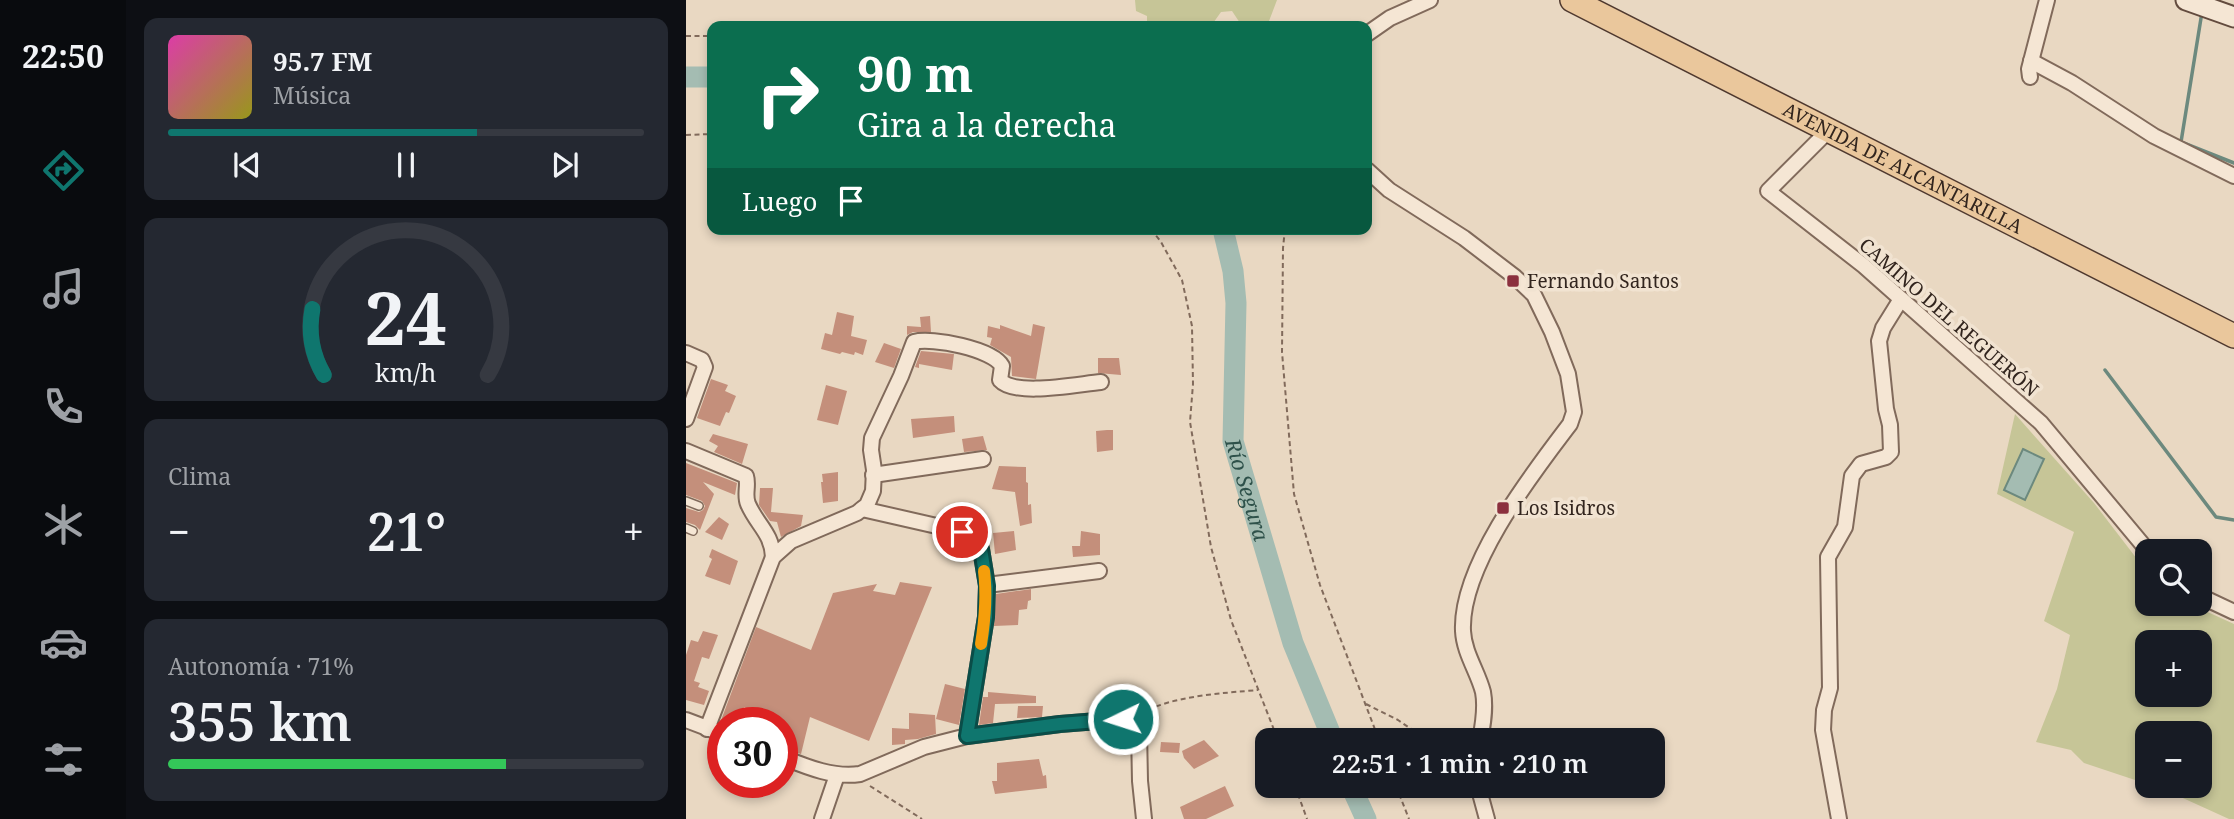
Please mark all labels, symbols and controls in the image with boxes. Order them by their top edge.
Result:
text: 22:50 [22,34,104,77]
text: 90 m [857,40,973,106]
text: 95.7 FM [273,43,372,79]
icon: right [742,49,833,140]
text: Música [273,79,351,111]
street label: AVENIDA DE ALCANTARILLA [1778,96,2028,240]
text: Gira a la derecha [857,103,1117,146]
icon: directions [39,146,88,195]
icon: previous [228,146,266,184]
icon: pause [387,146,425,184]
icon: next [546,146,584,184]
icon: arrive [832,182,870,220]
text: Luego [742,183,818,219]
street label: CAMINO DEL REGUERÓN [1854,232,2044,402]
icon: music [39,264,88,313]
text: 24 [365,268,447,367]
place label: Fernando Santos [1527,268,1679,294]
marker: Fernando Santos [1505,273,1521,289]
text: km/h [375,355,437,389]
icon: phone [39,382,88,431]
water label: Río Segura [1219,434,1276,545]
text: Clima [168,460,231,492]
text: 21° [367,495,446,566]
place label: Los Isidros [1517,495,1615,521]
icon: climate [39,500,88,549]
marker: Los Isidros [1495,500,1511,516]
pin [932,502,992,562]
text: − [168,505,190,557]
text: + [623,505,644,557]
icon: arrive [943,513,981,551]
map controls [2135,539,2212,798]
button: search [2135,539,2212,616]
icon: car [39,618,88,667]
button: + [2135,630,2212,707]
text: Autonomía · 71% [168,650,354,682]
position arrow [1086,682,1160,756]
text: 355 km [168,685,352,756]
speed limit sign: 30 [707,707,798,798]
button: − [2135,721,2212,798]
icon: filters [39,735,88,784]
text: 22:51 · 1 min · 210 m [1332,745,1588,781]

